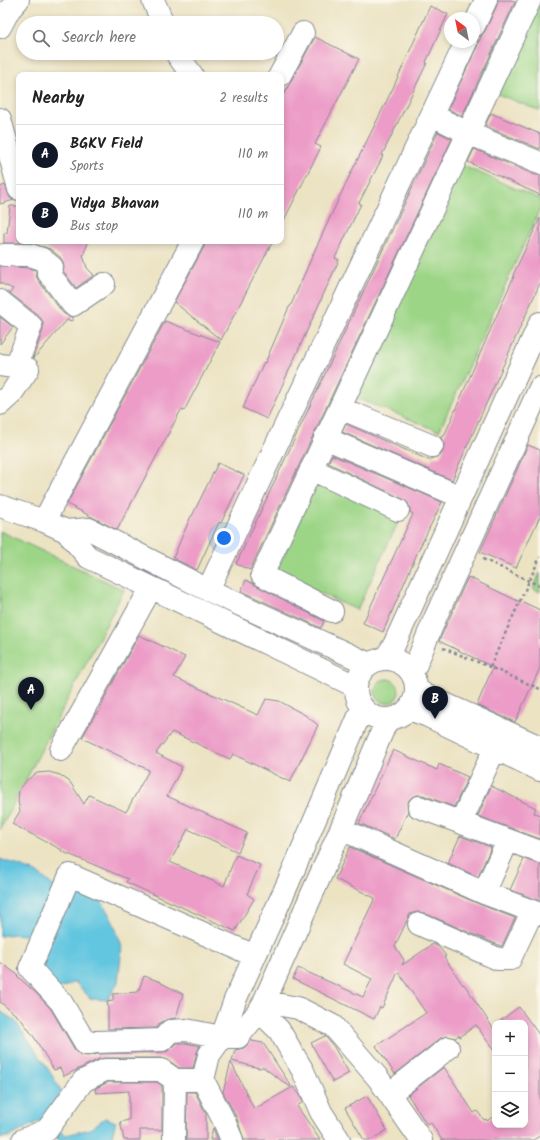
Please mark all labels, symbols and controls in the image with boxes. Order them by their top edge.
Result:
north arrow [444,12,480,48]
search box [16,16,284,60]
text: Search here [62,26,136,50]
icon: search [30,27,52,49]
text: Nearby [32,85,84,112]
text: 2 results [220,88,268,109]
text: BGKV Field [70,132,143,156]
text: A [41,144,49,165]
text: 110 m [238,144,268,165]
text: Sports [70,156,104,177]
text: Vidya Bhavan [70,192,159,216]
text: B [41,204,49,225]
text: 110 m [238,204,268,225]
text: Bus stop [70,216,118,237]
your location [214,528,234,548]
pin: A [18,677,44,710]
pin: B [422,686,448,719]
map controls [492,1020,528,1128]
button: + [492,1020,528,1056]
button: − [492,1056,528,1092]
button: layers [492,1092,528,1128]

